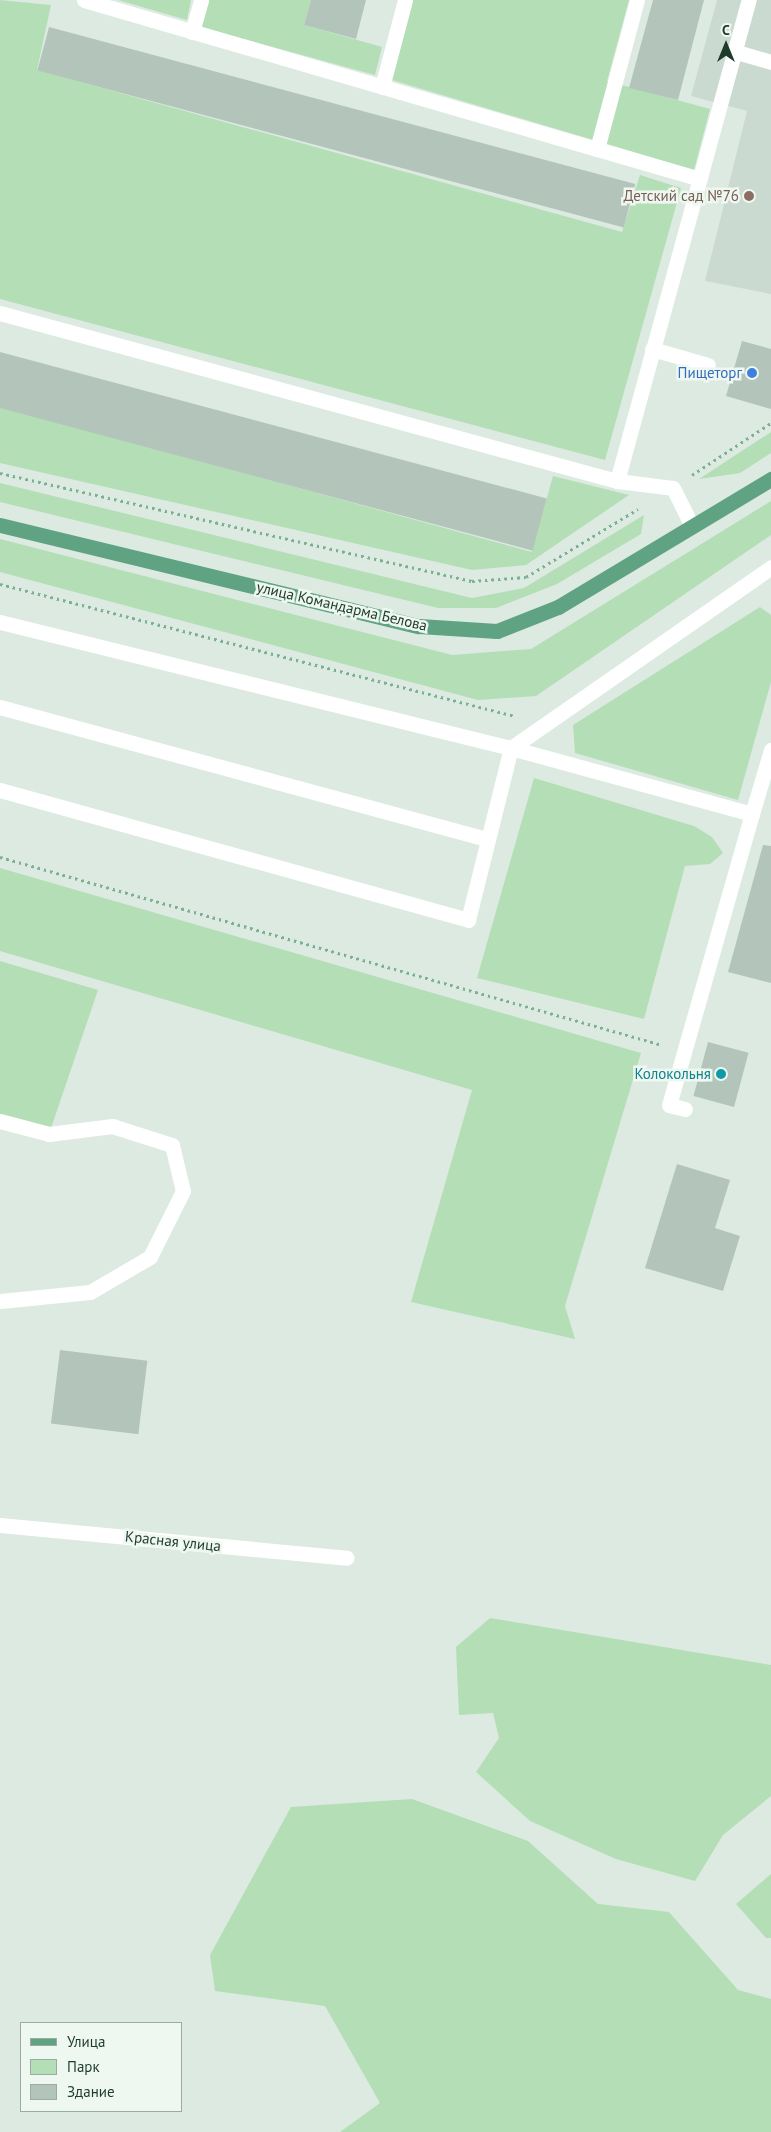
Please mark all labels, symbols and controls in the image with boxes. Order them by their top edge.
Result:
north arrow [701,20,751,70]
text: С [722,21,730,39]
place label: Детский сад №76 [624,187,739,205]
marker: Детский сад №76 [743,190,755,202]
place label: Пищеторг [678,364,742,382]
marker: Пищеторг [746,367,758,379]
street label: улица Командарма Белова [255,578,429,634]
place label: Колокольня [635,1065,711,1083]
marker: Колокольня [715,1068,727,1080]
street label: Красная улица [124,1527,222,1555]
legend [20,2022,182,2112]
text: Улица [67,2032,105,2051]
text: Парк [67,2057,100,2076]
text: Здание [67,2082,115,2101]

